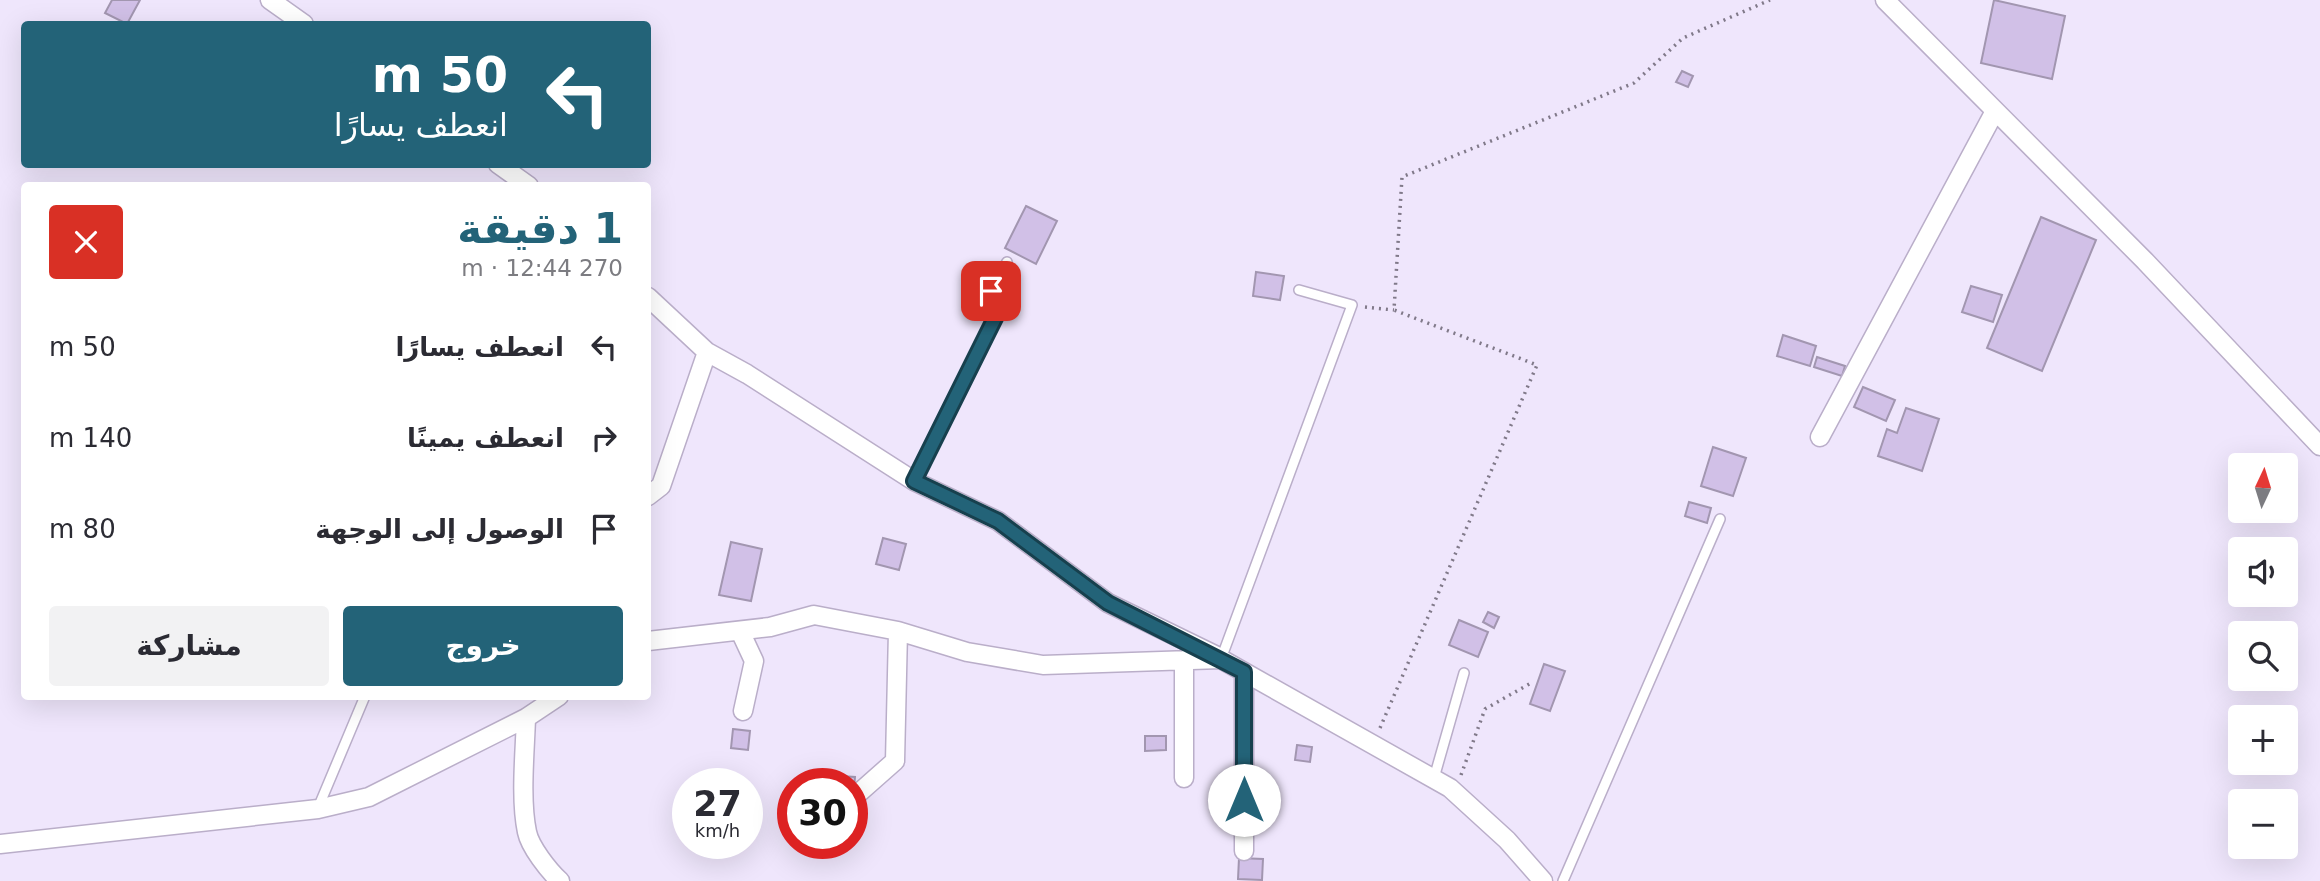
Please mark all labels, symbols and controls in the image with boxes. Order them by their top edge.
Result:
text: 50 m [372,47,508,104]
icon: left [532,49,623,140]
text: انعطف يسارًا [334,106,508,144]
text: 1 دقيقة [457,204,623,253]
button: close [49,205,123,279]
text: 270 m · 12:44 [461,255,623,281]
pin [961,261,1021,321]
icon: arrive [972,272,1010,310]
icon: left [585,328,623,366]
text: 50 m [49,332,116,362]
text: انعطف يسارًا [395,332,564,362]
icon: right [585,419,623,457]
text: 140 m [49,423,132,453]
text: انعطف يمينًا [407,423,564,453]
north arrow [2228,453,2298,523]
map controls [2228,453,2298,859]
icon: arrive [585,510,623,548]
text: 80 m [49,514,116,544]
text: الوصول إلى الوجهة [315,514,564,544]
button: sound [2228,537,2298,607]
button: مشاركة [49,606,329,686]
button: خروج [343,606,623,686]
button: search [2228,621,2298,691]
button: + [2228,705,2298,775]
position arrow [1207,763,1281,837]
speed limit sign: 30 [777,768,868,859]
text: 27 [693,784,742,824]
button: − [2228,789,2298,859]
text: km/h [695,820,740,841]

